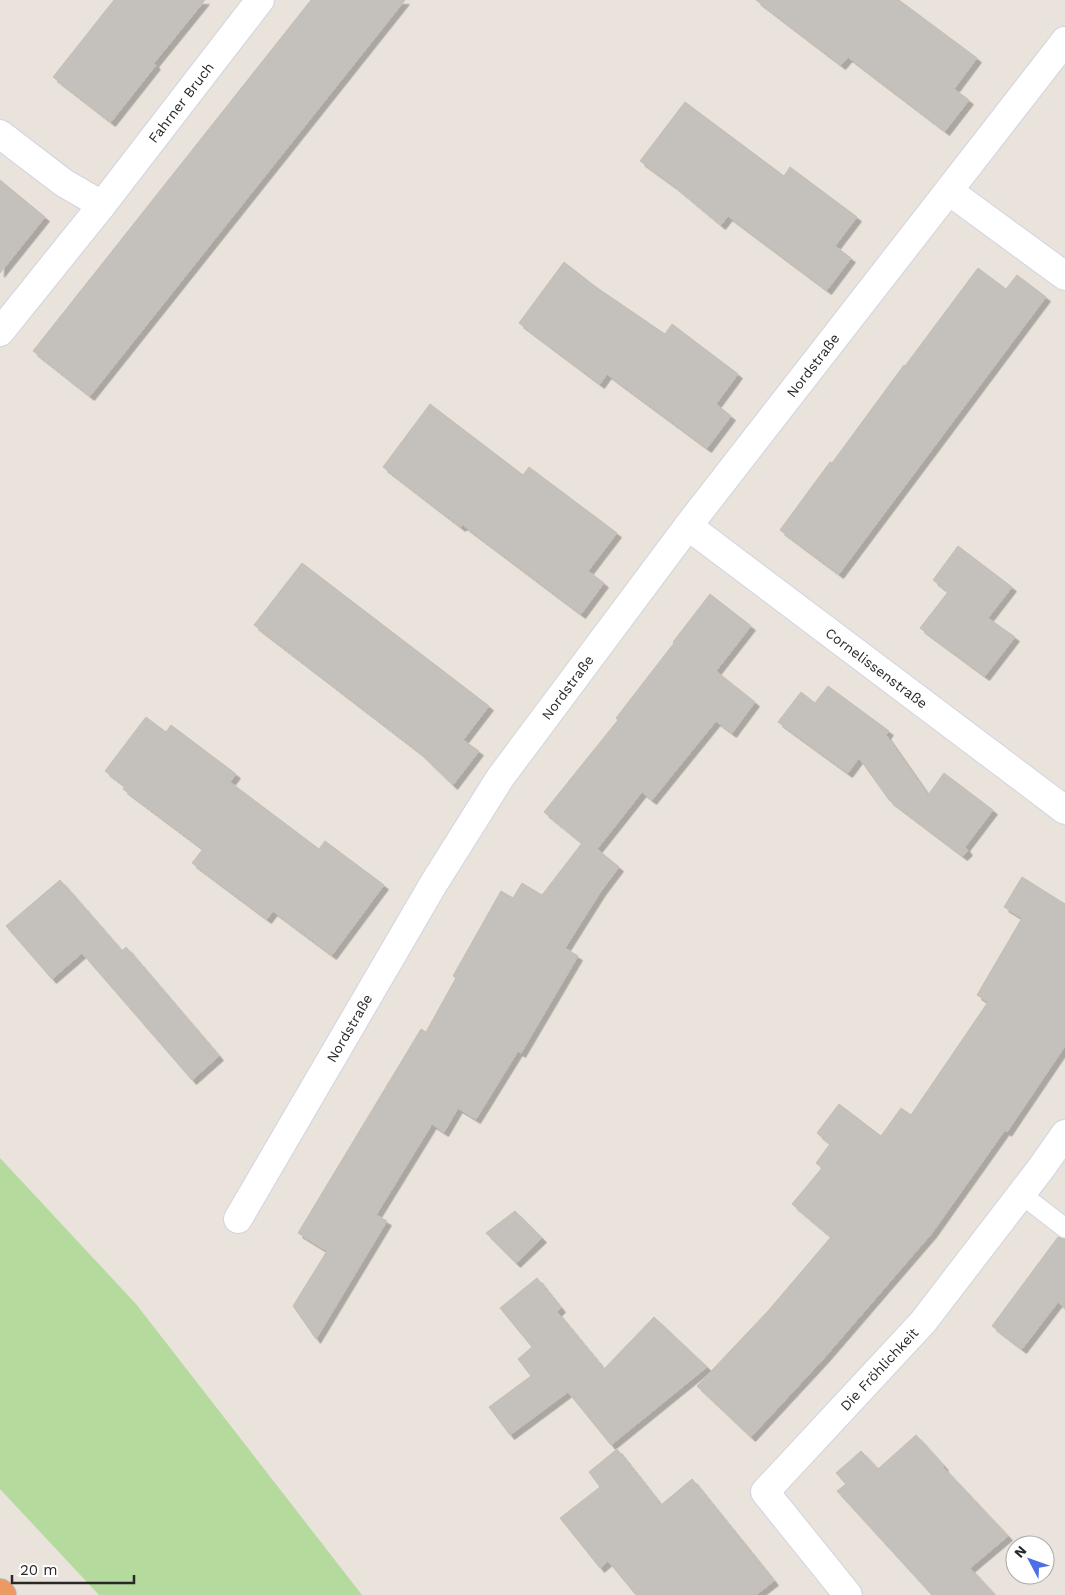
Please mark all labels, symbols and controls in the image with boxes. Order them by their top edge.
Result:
street label: Fahrner Bruch [145,59,217,146]
street label: Nordstraße [783,330,843,400]
street label: Cornelissenstraße [822,624,931,712]
street label: Nordstraße [538,652,597,723]
street label: Nordstraße [323,991,375,1065]
street label: Die Fröhlichkeit [837,1324,922,1414]
north arrow [1005,1535,1055,1585]
text: N [1011,1542,1030,1561]
scale bar [12,1552,135,1584]
text: 20 m [20,1561,58,1579]

